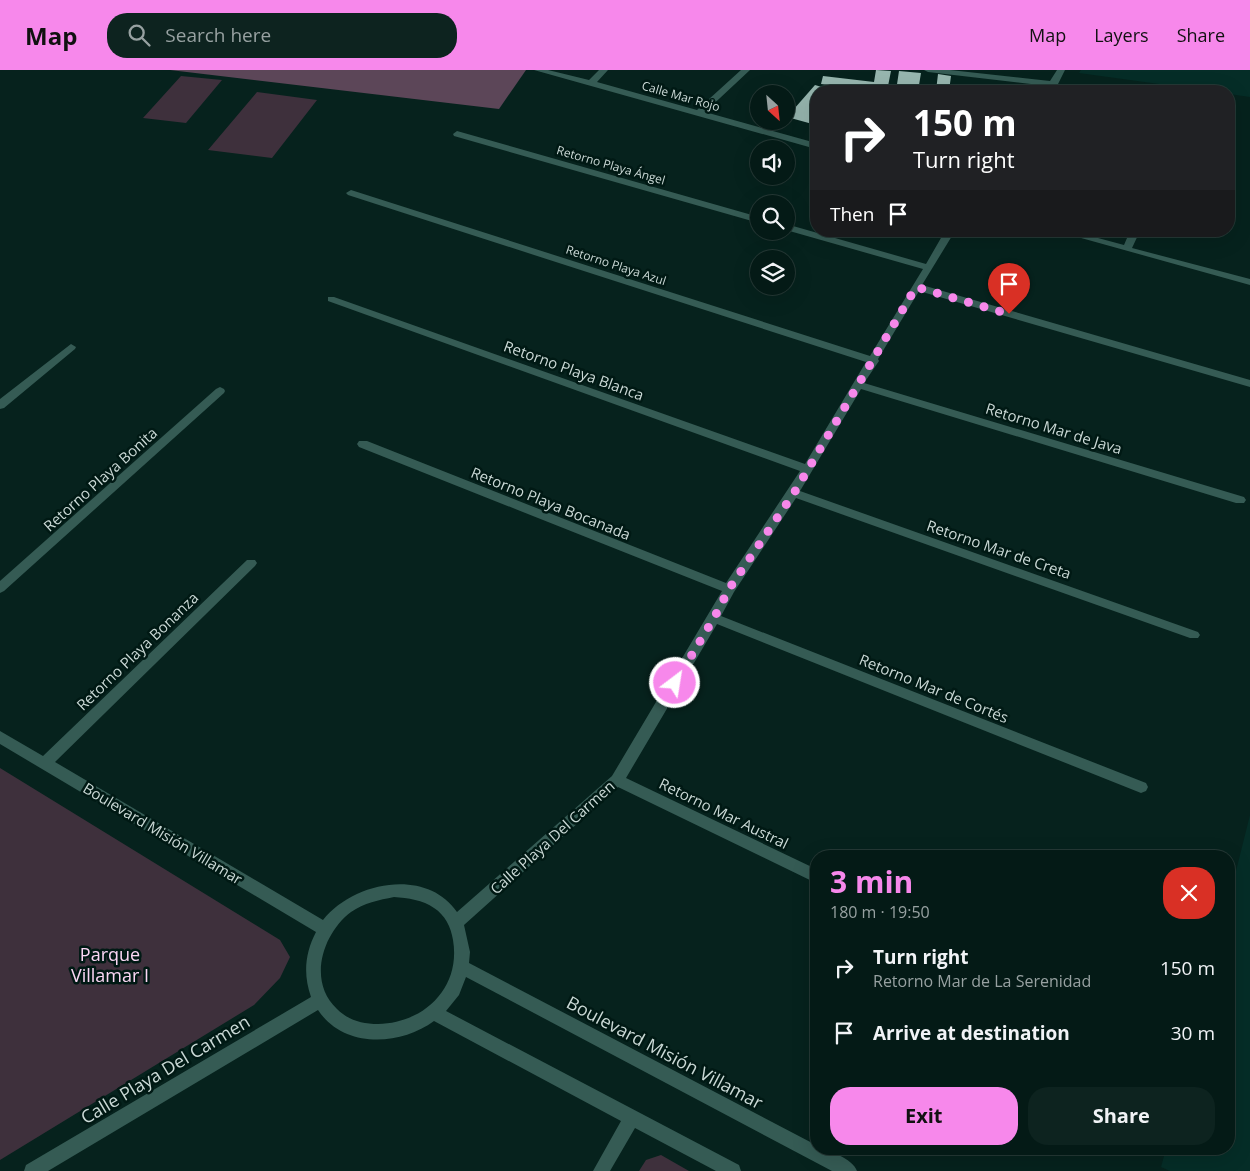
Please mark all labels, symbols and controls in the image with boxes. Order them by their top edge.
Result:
search box [107,13,457,58]
text: Map [25,19,77,52]
icon: search [125,21,153,49]
text: Search here [165,22,271,48]
text: Map [1029,23,1066,47]
text: Layers [1094,23,1149,47]
text: Share [1177,23,1225,47]
street label: Calle Mar Rojo [640,77,722,115]
north arrow [750,85,795,130]
map controls [750,85,795,295]
text: 150 m [913,99,1017,146]
icon: right [830,105,895,170]
button: sound [750,140,795,185]
street label: Retorno Playa Ángel [555,141,667,189]
text: Turn right [913,144,1015,174]
button: search [750,195,795,240]
icon: arrive [884,200,912,228]
text: Then [830,201,874,227]
street label: Retorno Playa Azul [564,241,668,289]
button: layers [750,250,795,295]
pin [988,263,1030,314]
icon: arrive [995,270,1023,298]
street label: Retorno Playa Blanca [501,335,647,405]
street label: Retorno Mar de Java [983,398,1125,458]
street label: Retorno Playa Bonita [39,423,161,535]
street label: Retorno Playa Bocanada [468,462,634,544]
street label: Retorno Mar de Creta [924,515,1074,583]
street label: Retorno Playa Bonanza [72,588,202,714]
street label: Retorno Mar de Cortés [856,649,1012,727]
position arrow [648,656,700,708]
street label: Retorno Mar Austral [656,773,792,853]
street label: Calle Playa Del Carmen [485,776,619,898]
street label: Boulevard Misión Villamar [80,777,246,889]
text: 3 min [830,861,913,902]
button: close [1163,867,1215,919]
text: 180 m · 19:50 [830,901,930,923]
park label: Parque Villamar I [71,942,149,987]
text: Turn right [873,944,968,970]
icon: right [830,954,858,982]
text: 150 m [1160,955,1215,981]
text: Retorno Mar de La Serenidad [873,970,1091,992]
street label: Boulevard Misión Villamar [563,990,768,1114]
street label: Calle Playa Del Carmen [76,1009,254,1129]
icon: arrive [830,1019,858,1047]
text: Arrive at destination [873,1020,1070,1046]
text: 30 m [1171,1020,1215,1046]
button: Exit [830,1087,1018,1145]
button: Share [1028,1087,1215,1145]

